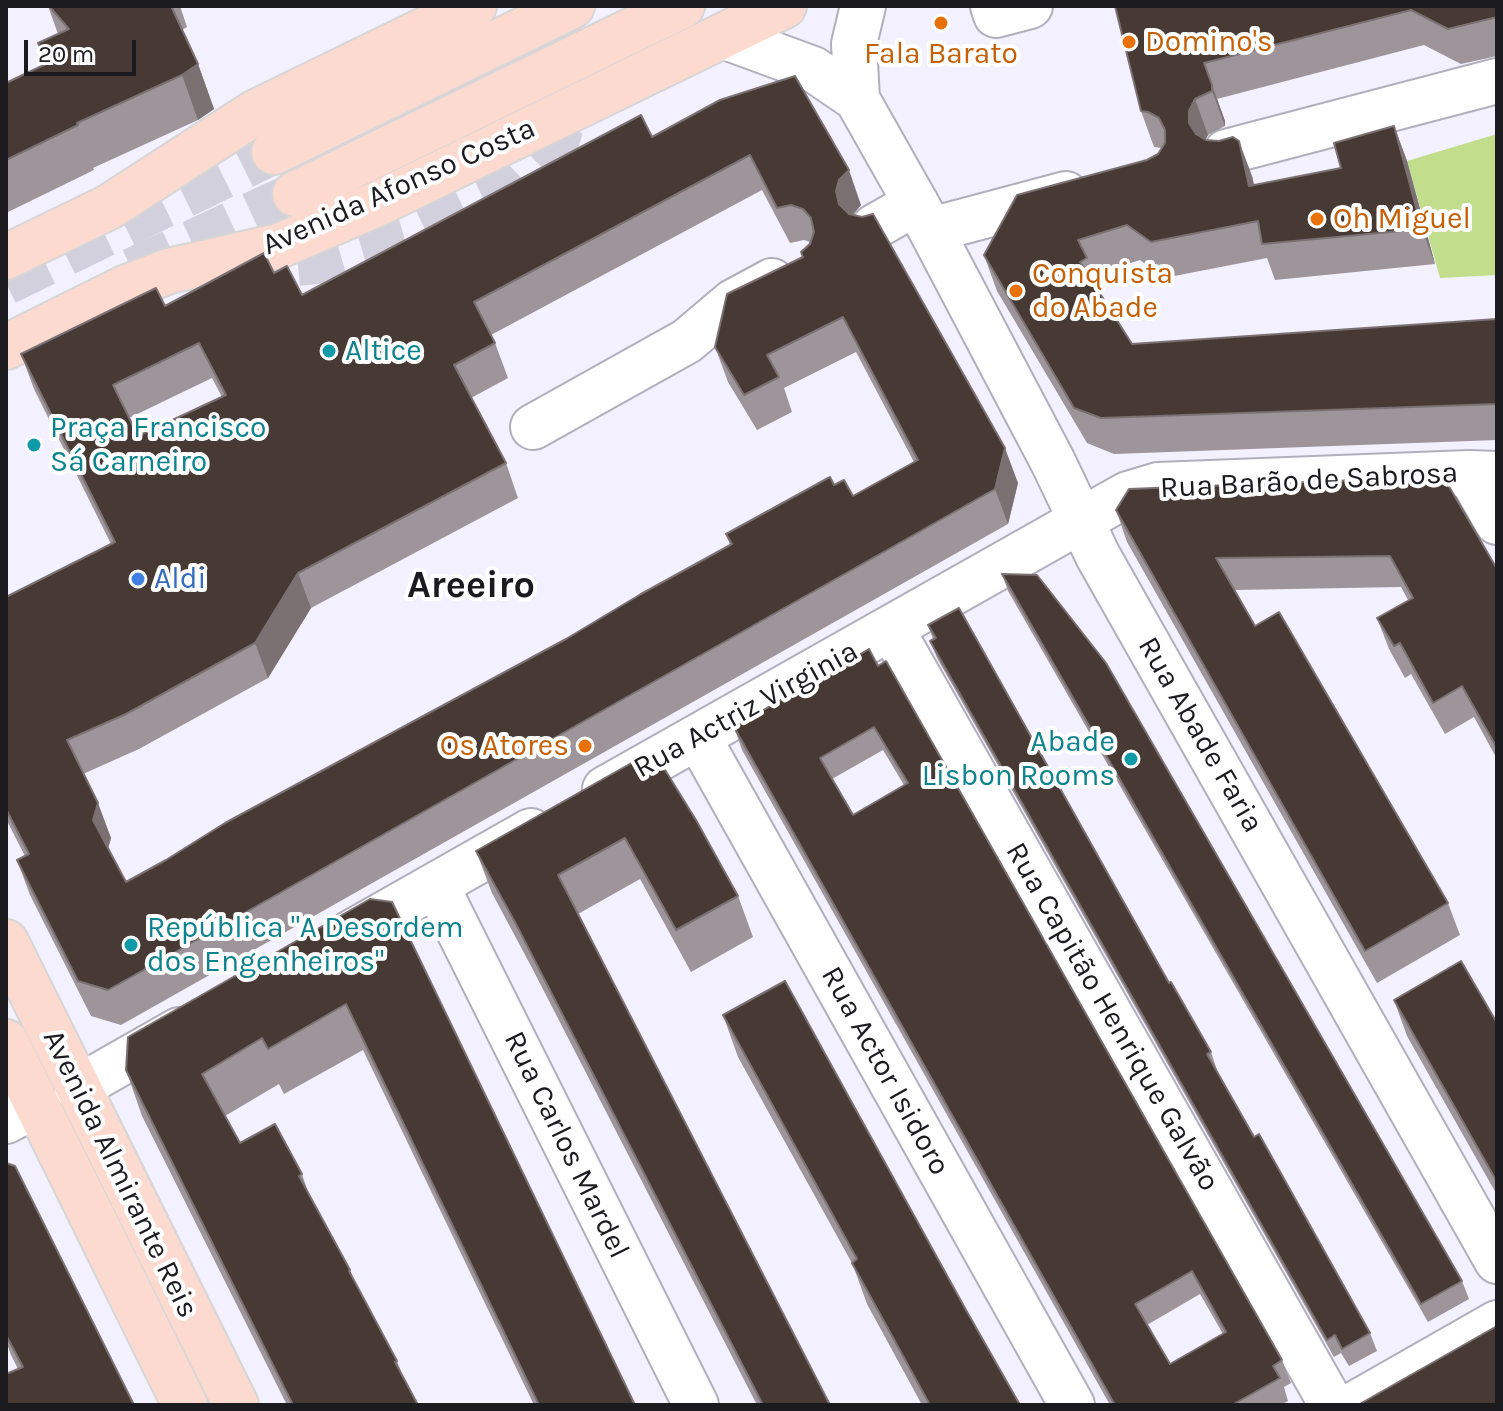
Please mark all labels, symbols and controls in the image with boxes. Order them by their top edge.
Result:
marker: Fala Barato [932,14,950,32]
scale bar [28,24,140,74]
place label: Domino's [1145,24,1273,60]
marker: Domino's [1120,33,1138,51]
place label: Fala Barato [864,36,1018,72]
text: 20 m [38,40,94,68]
street label: Avenida Afonso Costa [257,111,541,263]
place label: Oh Miguel [1333,201,1471,237]
marker: Oh Miguel [1308,210,1326,228]
place label: Conquista do Abade [1032,256,1173,326]
marker: Conquista do Abade [1007,282,1025,300]
place label: Altice [345,333,422,369]
marker: Altice [320,342,338,360]
place label: Praça Francisco Sá Carneiro [50,410,266,480]
marker: Praça Francisco Sá Carneiro [25,436,43,454]
street label: Rua Barão de Sabrosa [1159,455,1459,507]
place label: Aldi [154,561,206,597]
district label: Areeiro [407,563,535,609]
marker: Aldi [129,570,147,588]
street label: Rua Abade Faria [1129,631,1271,839]
street label: Rua Actriz Virginia [628,633,864,787]
place label: Abade Lisbon Rooms [922,724,1115,794]
place label: Os Atores [440,728,569,764]
marker: Os Atores [576,737,594,755]
marker: Abade Lisbon Rooms [1122,750,1140,768]
street label: Rua Capitão Henrique Galvão [997,836,1227,1198]
place label: República "A Desordem dos Engenheiros" [147,910,464,980]
marker: República "A Desordem dos Engenheiros" [122,936,140,954]
street label: Rua Actor Isidoro [813,960,957,1182]
street label: Avenida Almirante Reis [35,1024,205,1324]
street label: Rua Carlos Mardel [495,1026,637,1264]

